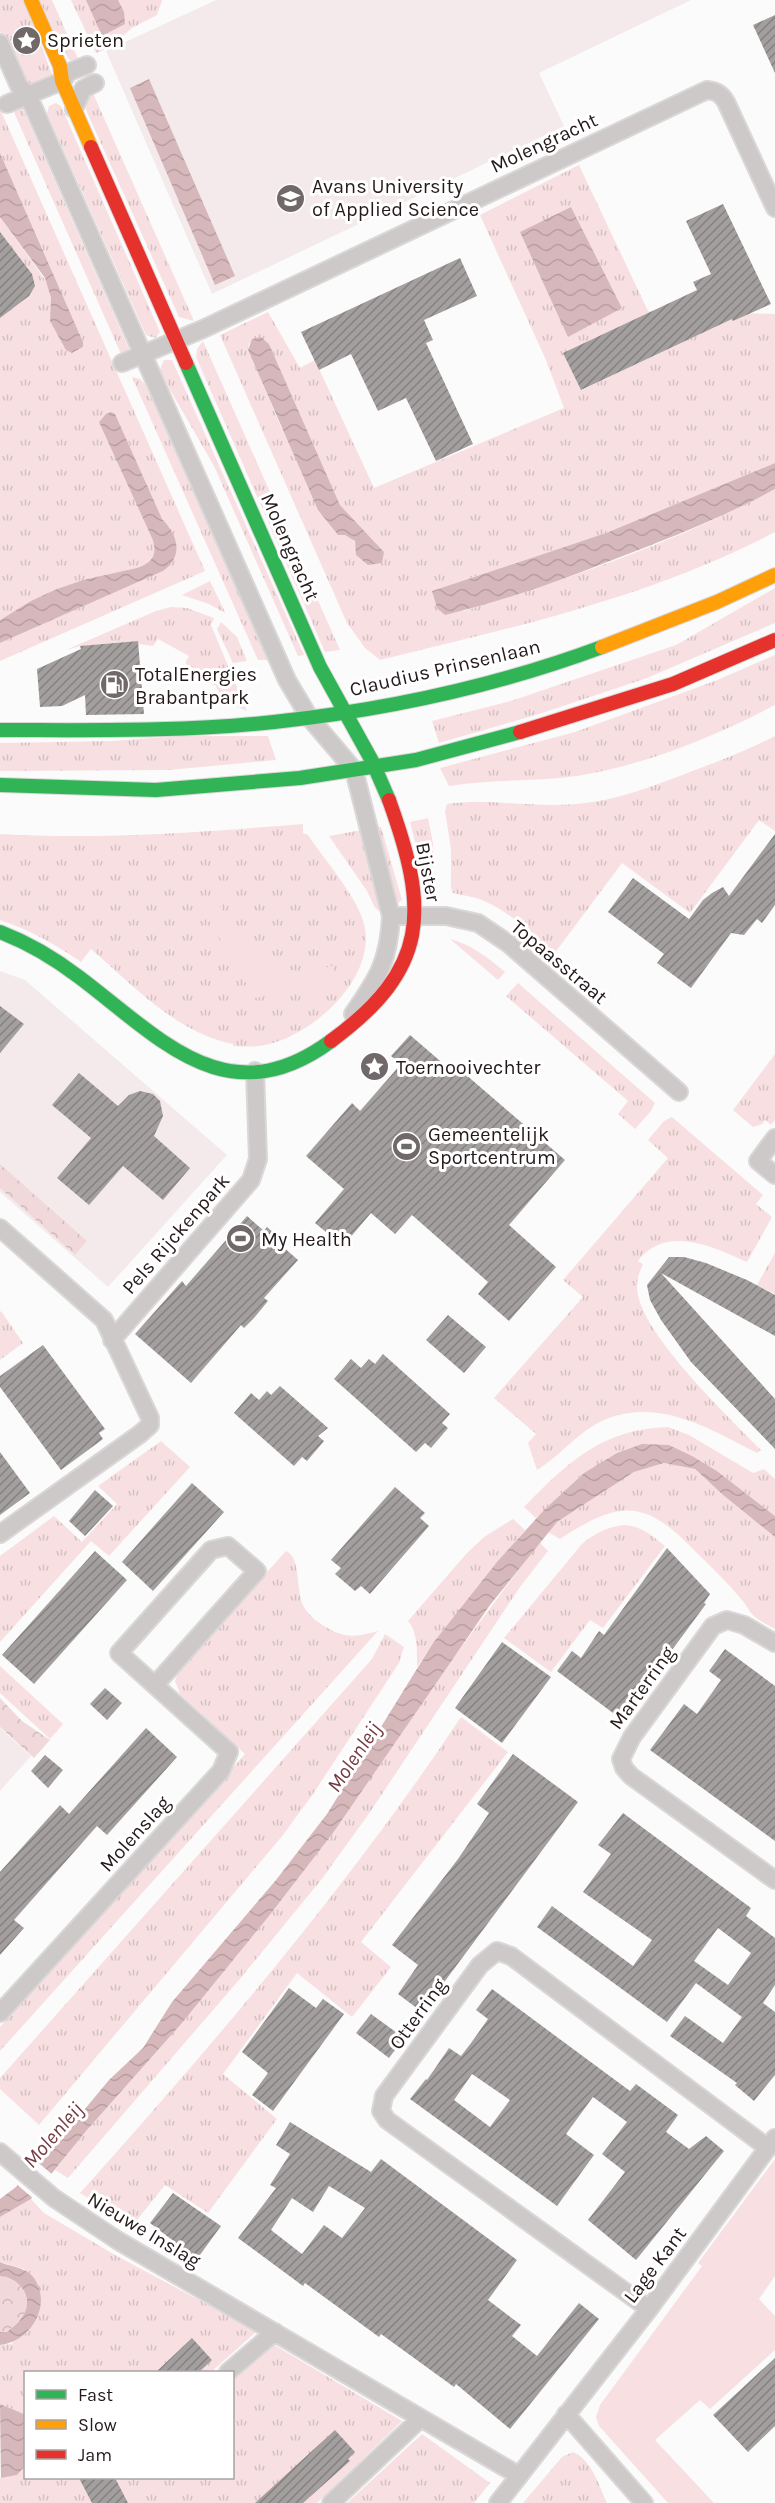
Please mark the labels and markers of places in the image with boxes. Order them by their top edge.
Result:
place icon: Sprieten [10,24,42,56]
place label: Sprieten [47,29,124,52]
place label: Avans University of Applied Science [312,175,479,221]
school or university icon: Avans University of Applied Science [275,182,307,214]
place label: TotalEnergies Brabantpark [135,663,257,709]
fuel station icon: TotalEnergies Brabantpark [98,669,130,701]
place icon: Toernooivechter [359,1051,391,1083]
place label: Toernooivechter [396,1056,541,1079]
place label: Gemeentelijk Sportcentrum [428,1123,556,1169]
sports icon: Gemeentelijk Sportcentrum [391,1130,423,1162]
sports icon: My Health [224,1223,256,1255]
place label: My Health [261,1228,352,1251]

